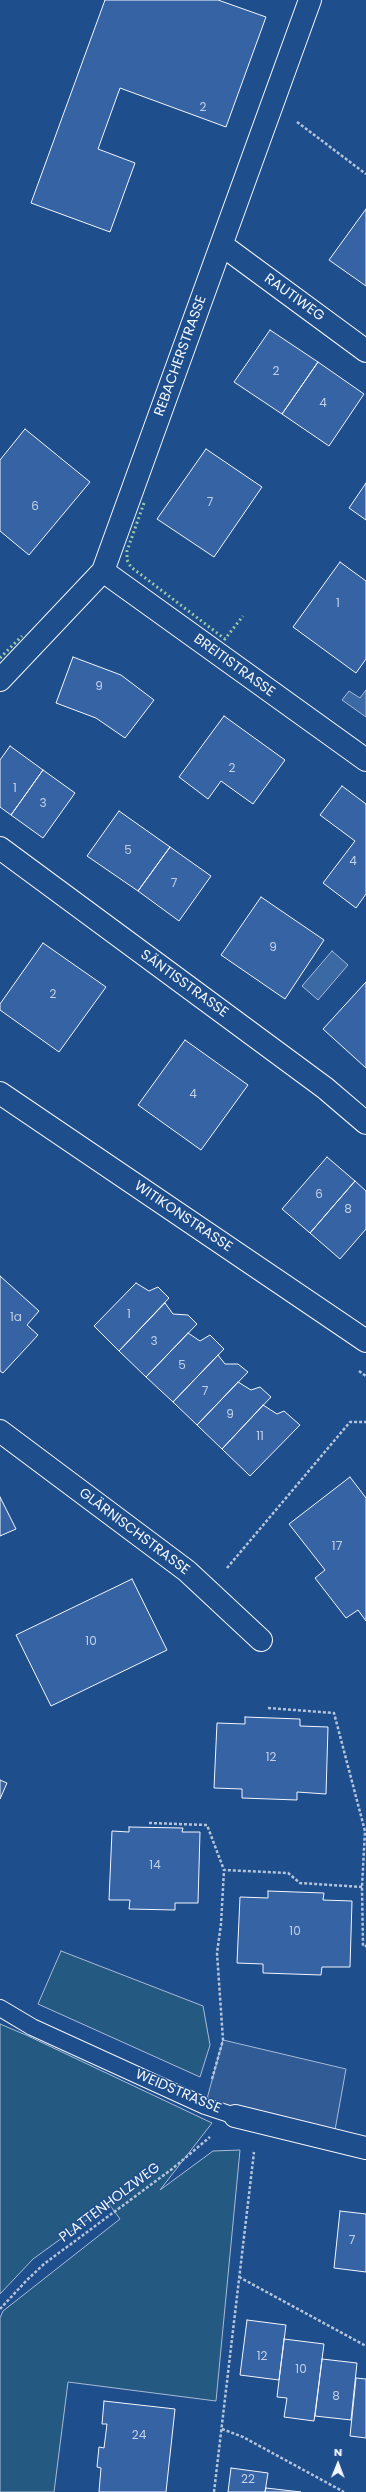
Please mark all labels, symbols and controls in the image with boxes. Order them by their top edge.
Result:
house number: 2 [200,101,206,115]
street label: RAUTIWEG [261,271,327,325]
street label: REBACHERSTRASSE [151,293,211,419]
house number: 2 [273,365,279,379]
house number: 4 [319,397,327,411]
house number: 7 [207,496,213,510]
house number: 6 [31,500,39,514]
house number: 1 [336,597,340,611]
street label: BREITISTRASSE [190,631,278,701]
house number: 9 [95,680,103,694]
house number: 2 [229,762,235,776]
house number: 1 [13,782,17,796]
house number: 3 [39,797,47,811]
house number: 5 [124,844,132,858]
house number: 4 [349,855,357,869]
house number: 7 [171,877,177,891]
house number: 9 [269,941,277,955]
street label: SÄNTISSTRASSE [137,947,231,1021]
house number: 2 [50,988,56,1002]
house number: 4 [189,1088,197,1102]
street label: WITIKONSTRASSE [131,1178,235,1256]
house number: 6 [315,1188,323,1202]
house number: 8 [344,1203,352,1217]
house number: 1 [127,1308,131,1322]
house number: 1a [10,1311,22,1325]
house number: 3 [150,1335,158,1349]
house number: 5 [178,1359,186,1373]
house number: 7 [202,1385,208,1399]
house number: 9 [226,1408,234,1422]
house number: 11 [256,1430,264,1444]
street label: GLÄRNISCHSTRASSE [75,1485,193,1579]
house number: 17 [332,1540,342,1554]
house number: 10 [85,1635,97,1649]
house number: 12 [266,1751,276,1765]
house number: 14 [149,1859,161,1873]
house number: 10 [289,1925,301,1939]
street label: WEIDSTRASSE [133,2066,223,2118]
street label: PLATTENHOLZWEG [56,2160,164,2246]
house number: 7 [349,2234,355,2248]
house number: 12 [257,2350,267,2364]
house number: 10 [295,2363,307,2377]
house number: 8 [332,2390,340,2404]
house number: 24 [132,2429,146,2443]
north arrow [318,2444,358,2484]
text: N [334,2444,342,2460]
house number: 22 [241,2473,255,2487]

